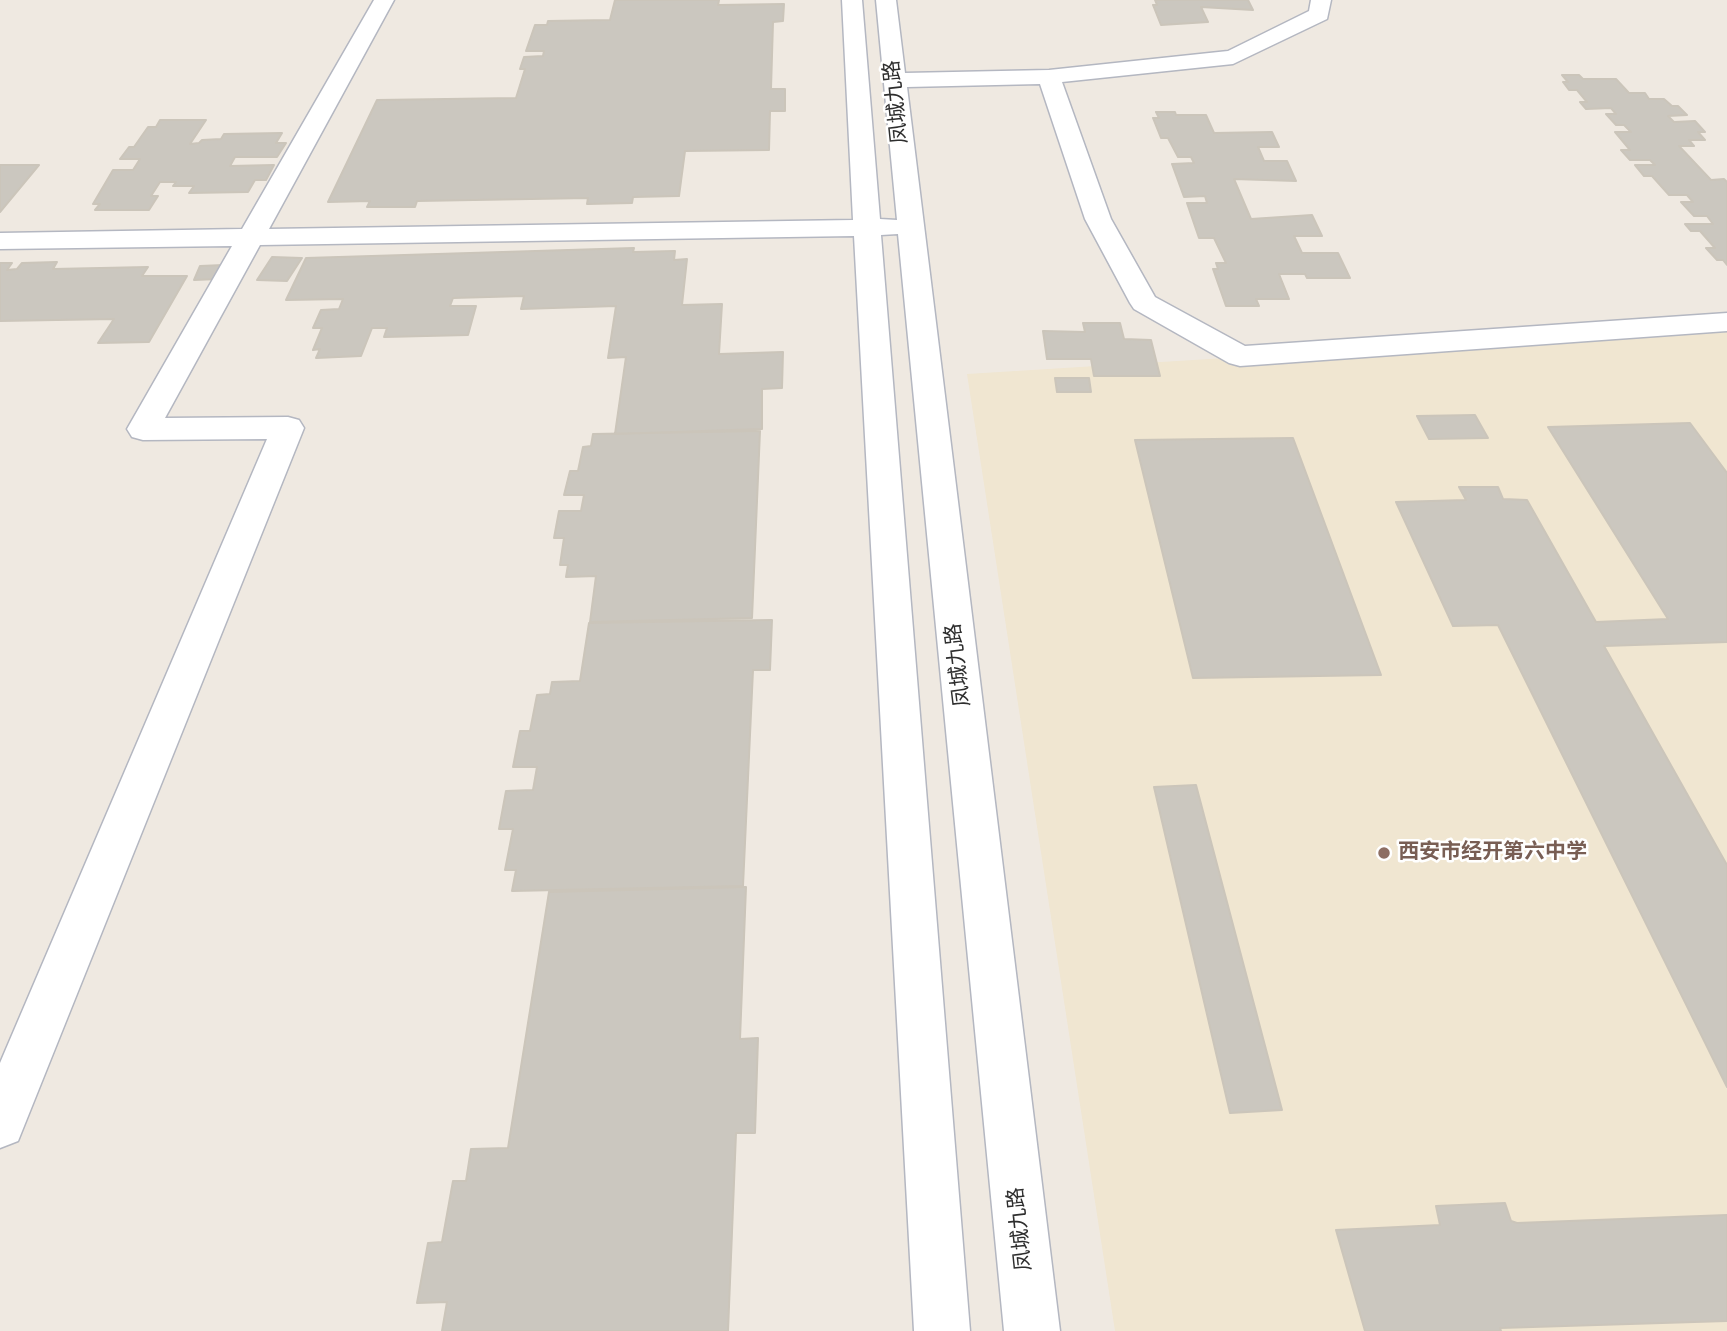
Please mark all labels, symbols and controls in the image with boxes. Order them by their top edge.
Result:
street label: 凤城九路 [880,59,914,145]
street label: 凤城九路 [941,622,977,708]
place label: 西安市经开第六中学 [1398,840,1587,866]
marker: 西安市经开第六中学 [1376,845,1392,861]
street label: 凤城九路 [1004,1186,1038,1272]

